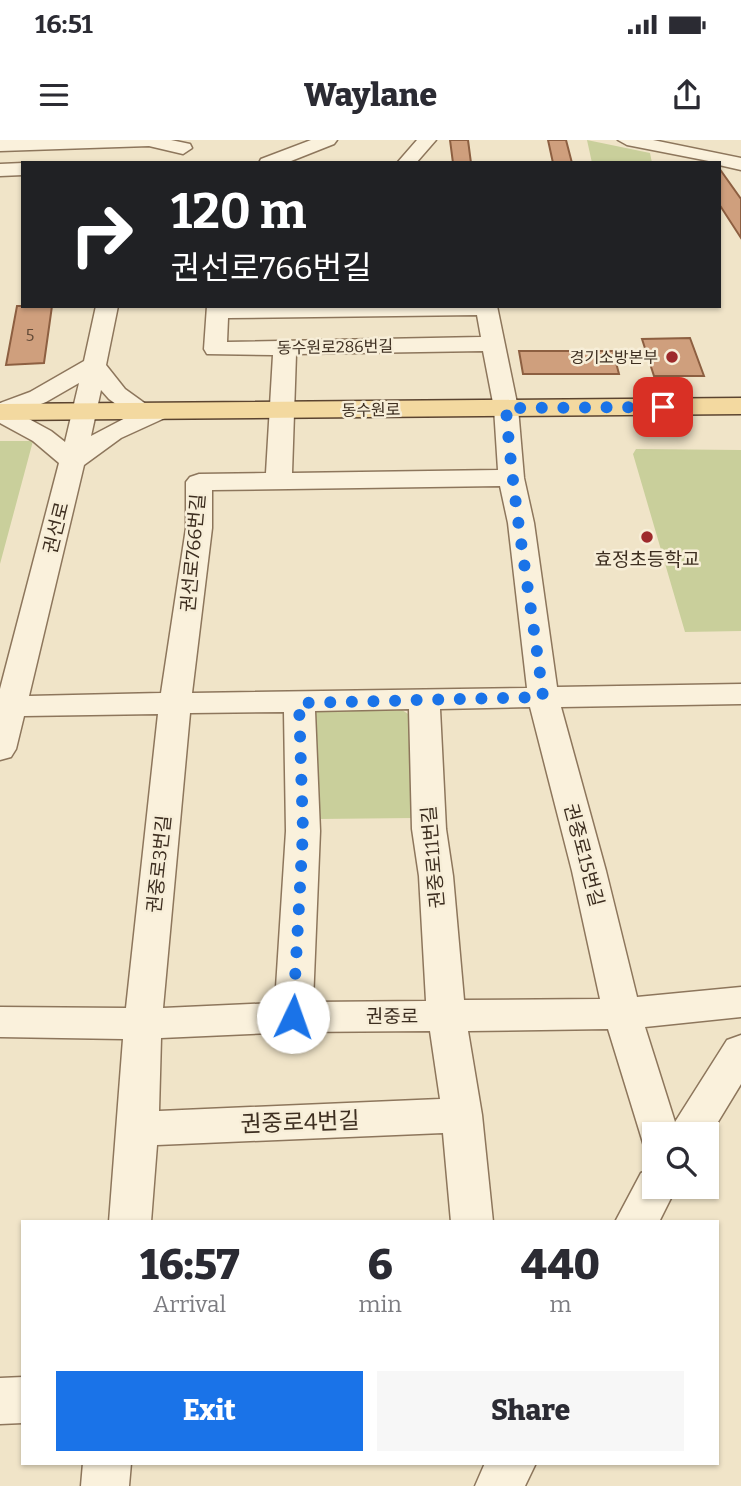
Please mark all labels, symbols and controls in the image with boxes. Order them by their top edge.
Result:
text: 16:51 [35,9,93,40]
icon: menu [35,76,73,114]
text: Waylane [304,76,437,114]
icon: share [668,76,706,114]
text: 120 m [171,182,306,241]
icon: right [56,189,147,280]
text: 권선로766번길 [171,249,371,287]
house number: 5 [26,326,34,345]
street label: 동수원로286번길 [277,336,393,358]
place label: 경기소방본부 [570,348,658,367]
marker: 경기소방본부 [664,349,680,365]
pin [633,377,693,437]
icon: arrive [644,388,682,426]
street label: 동수원로 [341,400,401,420]
street label: 권선로766번길 [176,493,210,613]
street label: 권선로 [38,500,74,556]
marker: 효정초등학교 [639,529,655,545]
place label: 효정초등학교 [595,548,699,571]
street label: 권중로15번길 [559,801,609,909]
street label: 권중로11번길 [417,805,449,909]
street label: 권중로3번길 [142,814,176,914]
position arrow [256,980,330,1054]
street label: 권중로 [366,1005,418,1028]
street label: 권중로4번길 [240,1106,360,1138]
map controls [642,1122,719,1199]
button: search [642,1122,719,1199]
text: 16:57 [140,1240,239,1290]
text: 6 [368,1240,393,1290]
text: 440 [521,1240,600,1290]
text: Arrival [153,1290,226,1318]
text: min [358,1290,402,1318]
text: m [549,1290,571,1318]
button: Exit [56,1371,363,1451]
button: Share [377,1371,684,1451]

